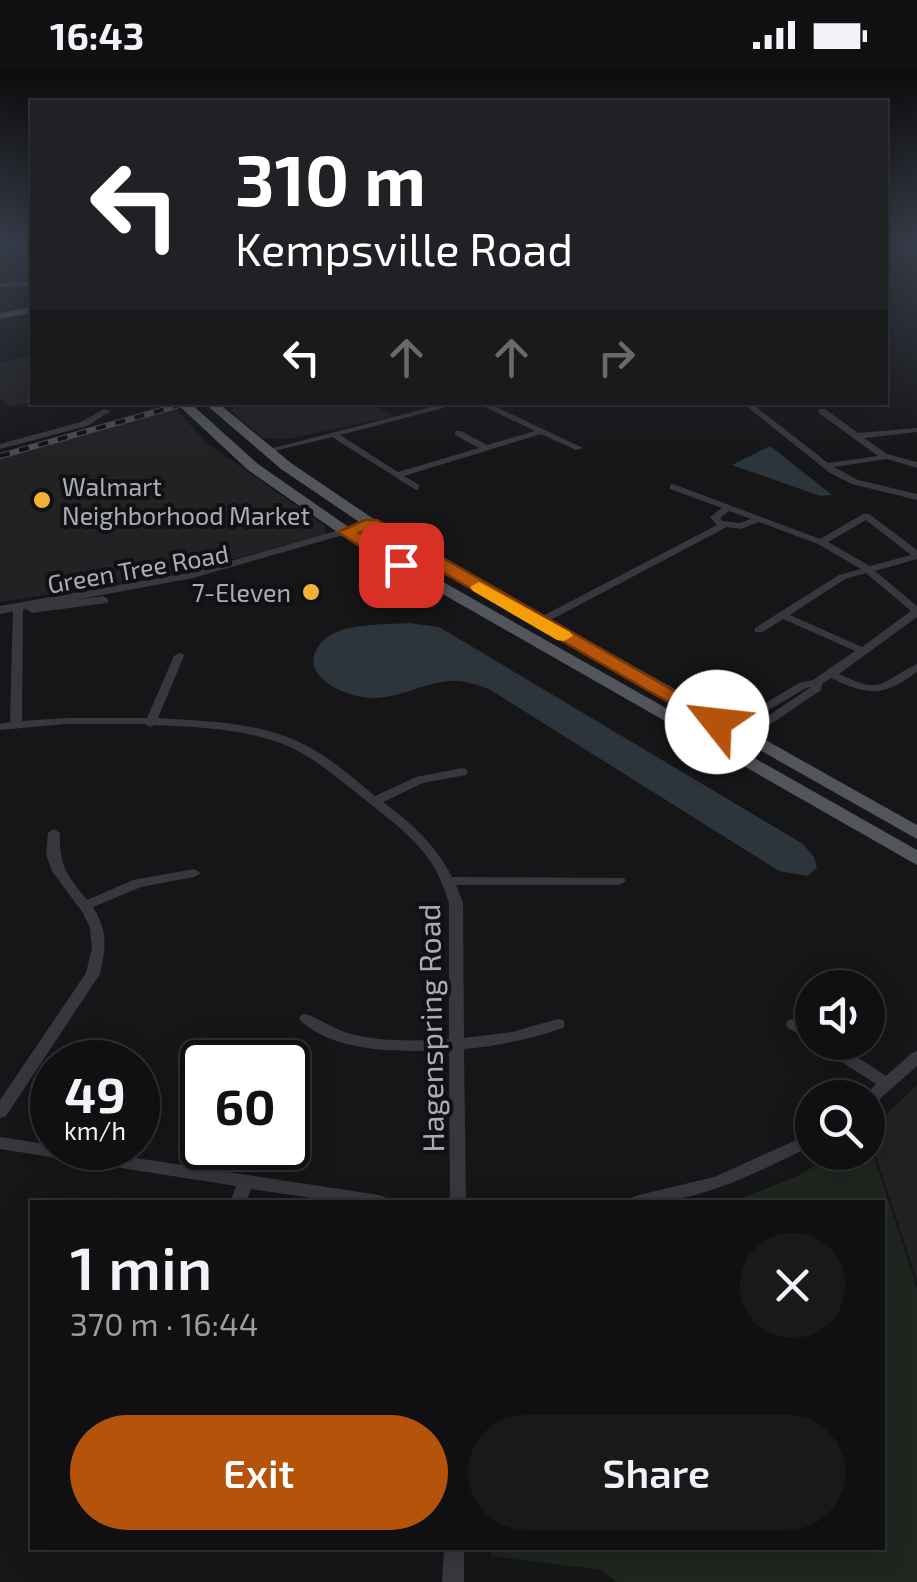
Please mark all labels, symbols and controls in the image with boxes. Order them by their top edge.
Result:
text: 16:43 [50,12,144,58]
text: 310 m [235,136,426,220]
icon: left [70,140,200,270]
text: Kempsville Road [235,221,573,275]
icon: left [274,330,329,385]
icon: ahead [379,330,434,385]
icon: ahead [484,330,539,385]
icon: right [589,330,644,385]
place label: Walmart Neighborhood Market [62,471,310,530]
marker: Walmart Neighborhood Market [31,489,53,511]
pin [359,523,444,608]
street label: Green Tree Road [45,537,231,599]
icon: arrive [374,538,429,593]
place label: 7-Eleven [192,577,291,607]
marker: 7-Eleven [300,581,322,603]
position arrow [665,670,769,774]
street label: Hagenspring Road [410,903,450,1153]
map controls [795,970,885,1170]
button: sound [795,970,885,1060]
speed limit sign: 60 [180,1040,310,1170]
text: 49 [64,1063,126,1123]
button: search [795,1080,885,1170]
text: km/h [64,1115,126,1145]
text: 1 min [70,1230,212,1302]
button: close [740,1233,845,1338]
text: 370 m · 16:44 [70,1304,258,1342]
button: Exit [70,1415,448,1530]
button: Share [468,1415,845,1530]

